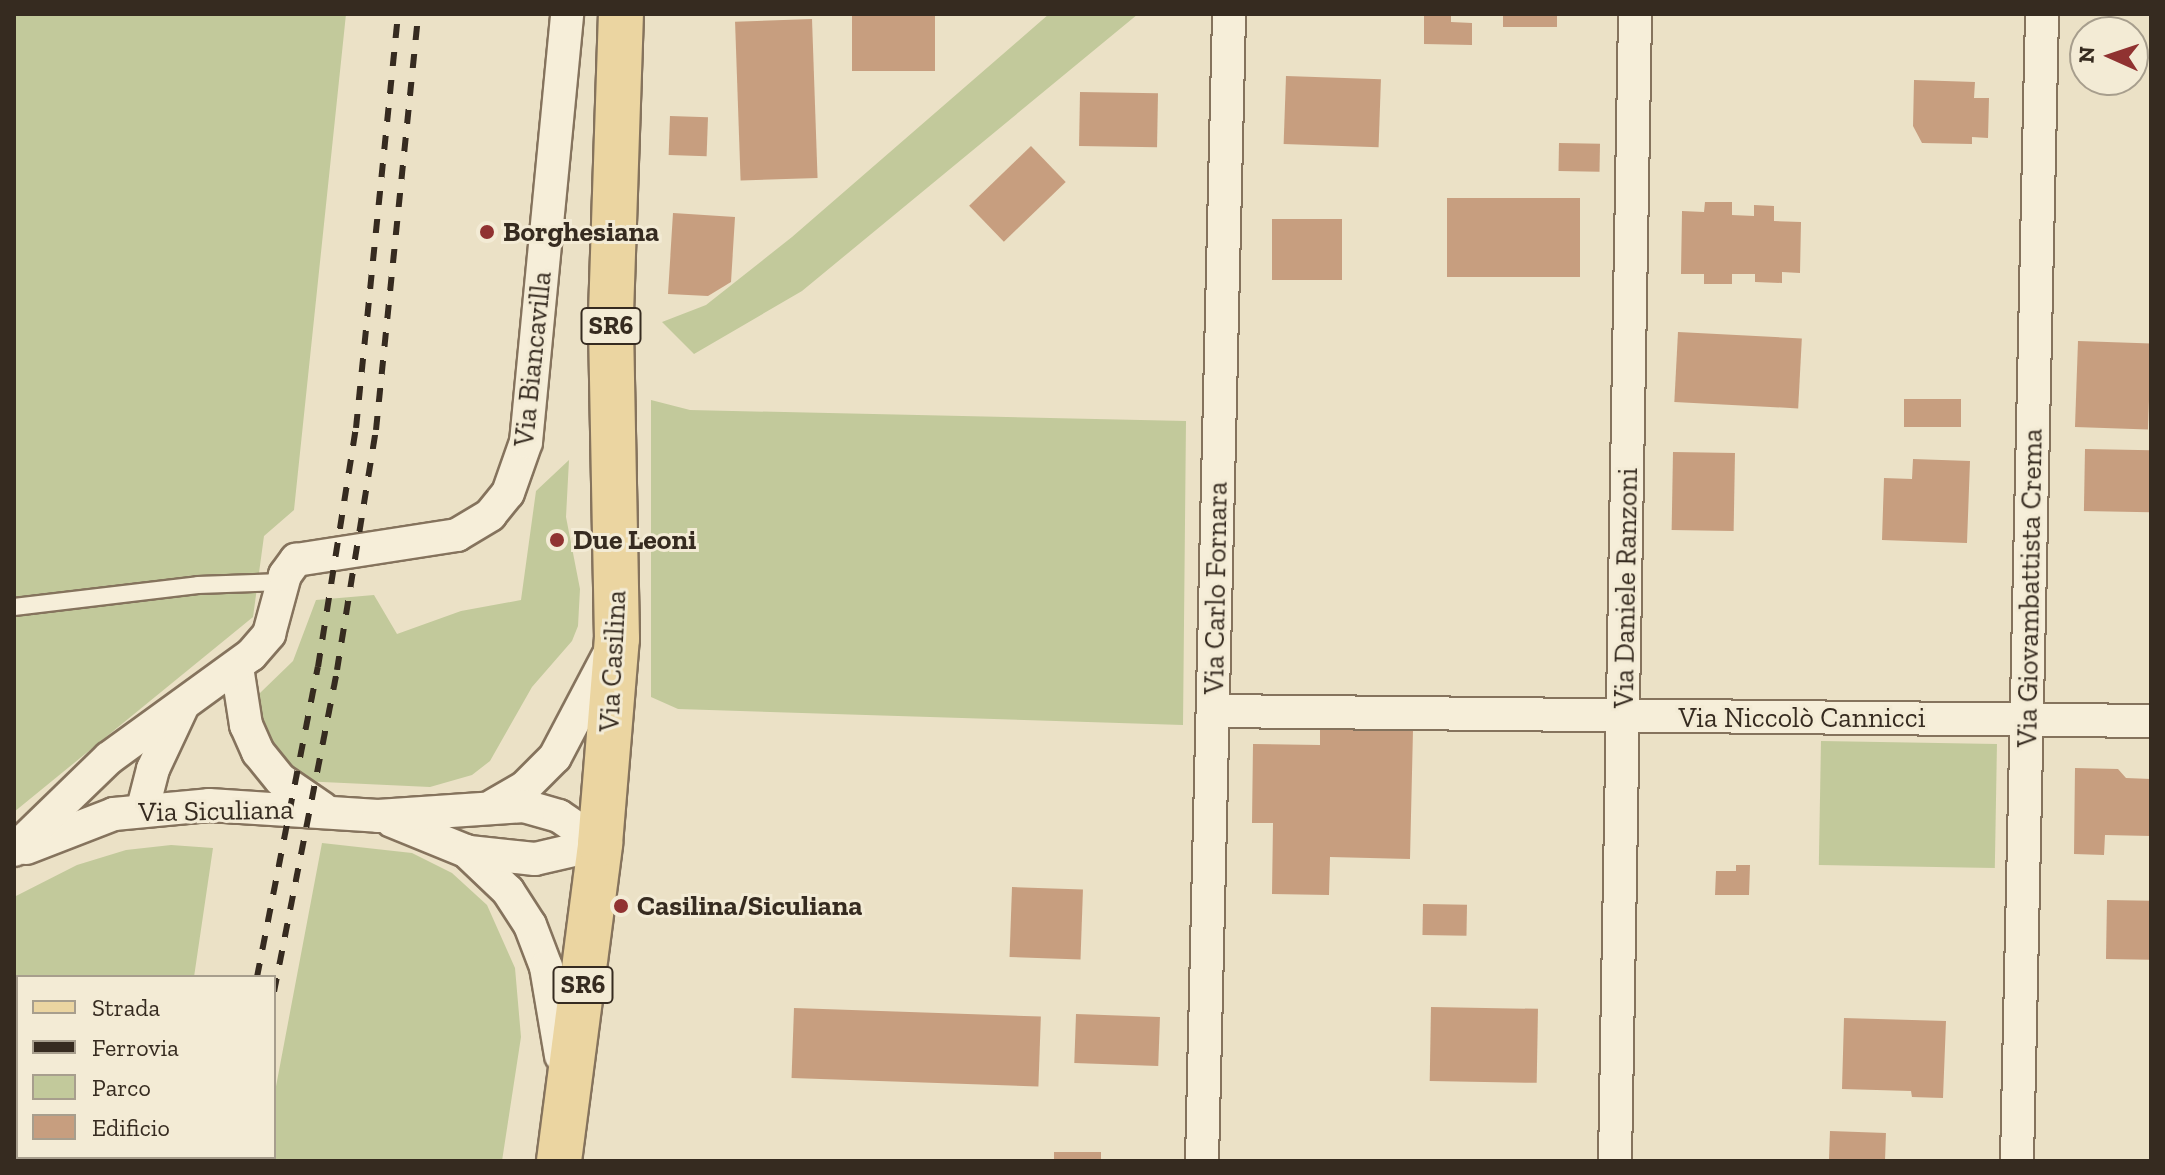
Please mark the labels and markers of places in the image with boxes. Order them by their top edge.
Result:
place label: Borghesiana [503,215,659,249]
marker: Borghesiana [478,223,496,241]
place label: Due Leoni [573,523,696,557]
marker: Due Leoni [548,531,566,549]
place label: Casilina/Siculiana [637,889,863,923]
marker: Casilina/Siculiana [612,897,630,915]

